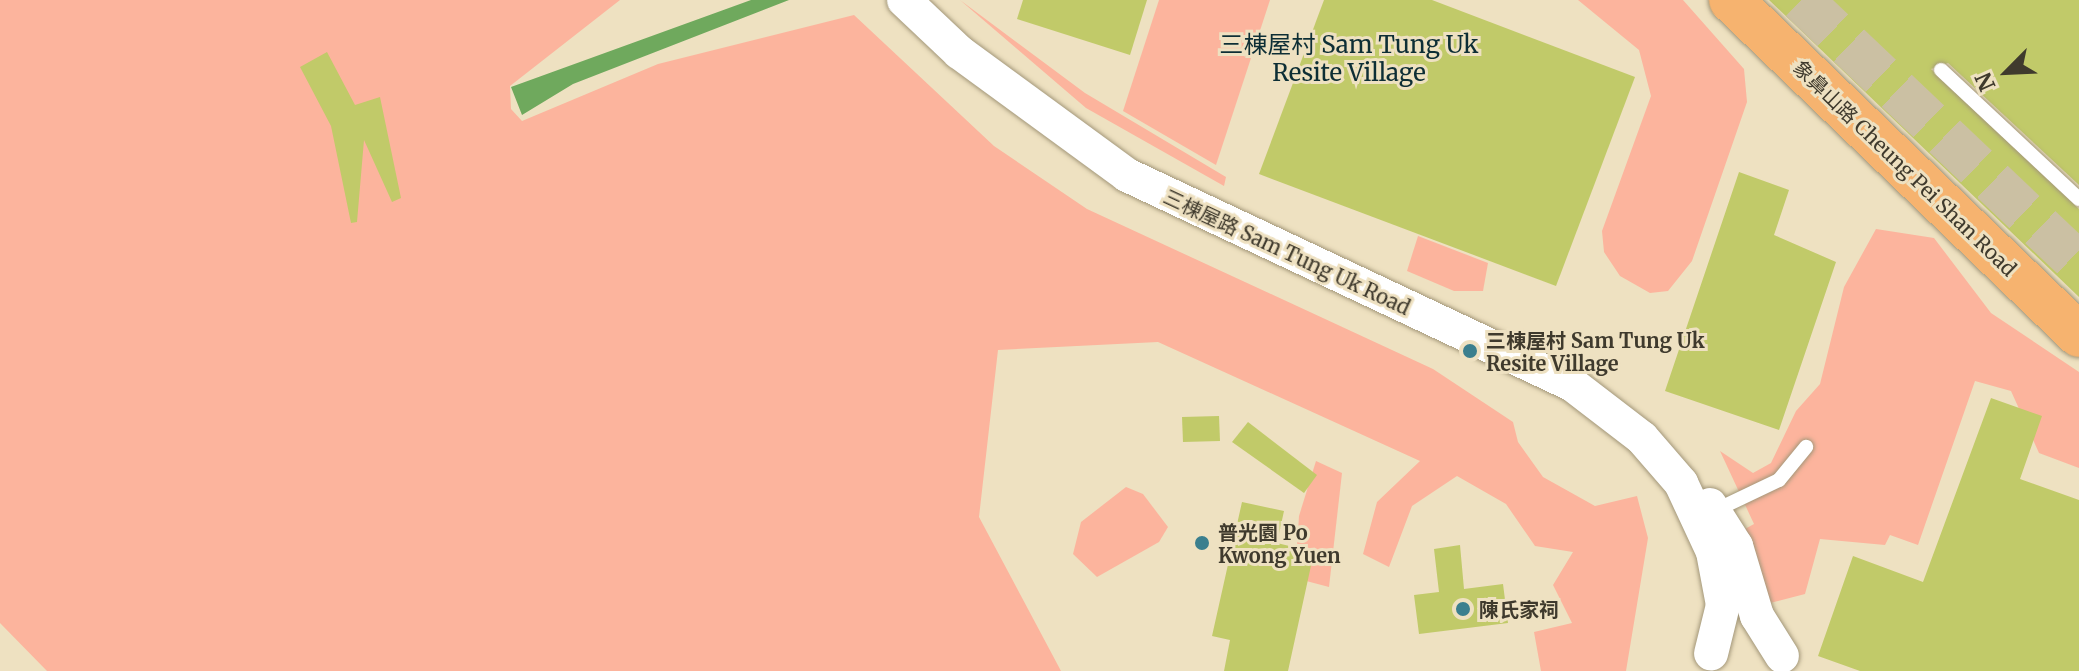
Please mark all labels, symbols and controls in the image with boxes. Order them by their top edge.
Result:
district label: 三棟屋村 Sam Tung Uk Resite Village [1219,31,1479,87]
north arrow [1967,32,2047,112]
street label: 象鼻山路 Cheung Pei Shan Road [1789,55,2021,281]
text: N [1969,68,2001,95]
street label: 三棟屋路 Sam Tung Uk Road [1160,184,1414,320]
place label: 三棟屋村 Sam Tung Uk Resite Village [1486,328,1705,375]
marker: 三棟屋村 Sam Tung Uk Resite Village [1461,342,1479,360]
place label: 普光園 Po Kwong Yuen [1218,520,1340,567]
marker: 普光園 Po Kwong Yuen [1193,534,1211,552]
place label: 陳氏家祠 [1479,597,1559,621]
marker: 陳氏家祠 [1454,600,1472,618]

